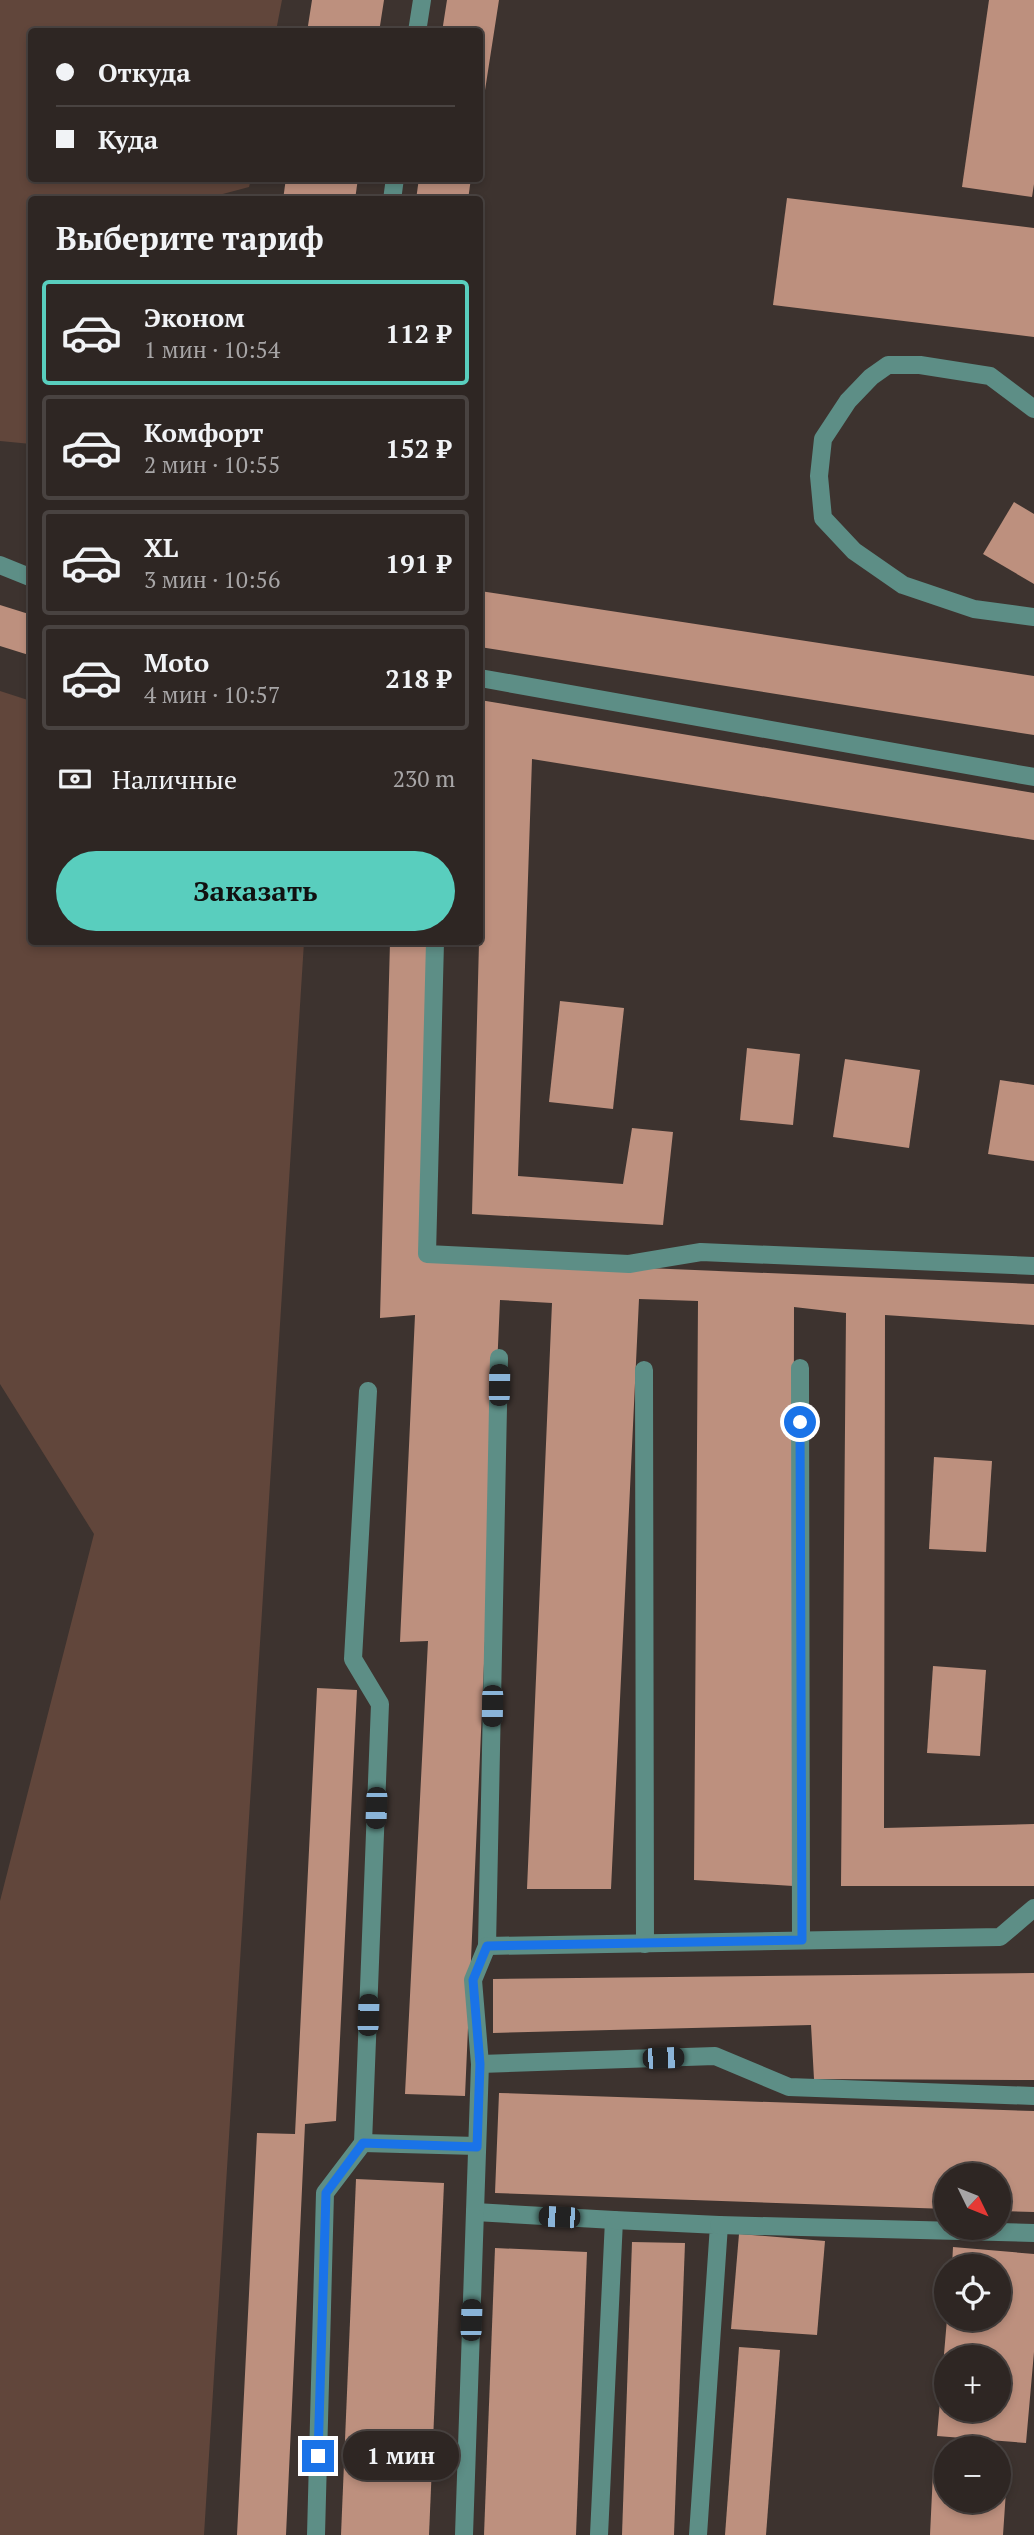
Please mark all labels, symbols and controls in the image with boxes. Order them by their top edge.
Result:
text: Откуда [98,55,191,89]
text: Куда [98,122,158,156]
text: Выберите тариф [56,217,324,259]
text: Эконом [144,300,245,334]
icon: car [60,301,123,364]
text: 112 ₽ [385,316,451,350]
text: 1 мин · 10:54 [144,334,280,365]
text: Комфорт [144,415,263,449]
icon: car [60,416,123,479]
text: 152 ₽ [385,431,451,465]
text: 2 мин · 10:55 [144,449,280,480]
text: XL [144,530,178,564]
icon: car [60,531,123,594]
text: 191 ₽ [385,546,451,580]
text: 3 мин · 10:56 [144,564,280,595]
text: Moto [144,645,209,679]
icon: car [60,646,123,709]
text: 218 ₽ [385,661,451,695]
text: 4 мин · 10:57 [144,679,280,710]
icon: cash [56,760,94,798]
text: Наличные [112,762,237,796]
text: 230 m [393,763,455,794]
button: Заказать [56,851,455,931]
car [489,1364,510,1406]
route start [784,1406,816,1438]
car [482,1685,503,1727]
car [365,1787,388,1829]
car [357,1994,380,2036]
car [642,2047,685,2069]
north arrow [934,2163,1012,2240]
map controls [934,2163,1011,2513]
car [538,2205,581,2229]
button: locate [934,2254,1011,2331]
car [460,2299,483,2341]
button: + [934,2345,1011,2422]
callout: 1 мин [342,2432,458,2480]
button: − [934,2436,1011,2513]
route end [302,2440,334,2472]
text: 1 мин [367,2440,435,2471]

